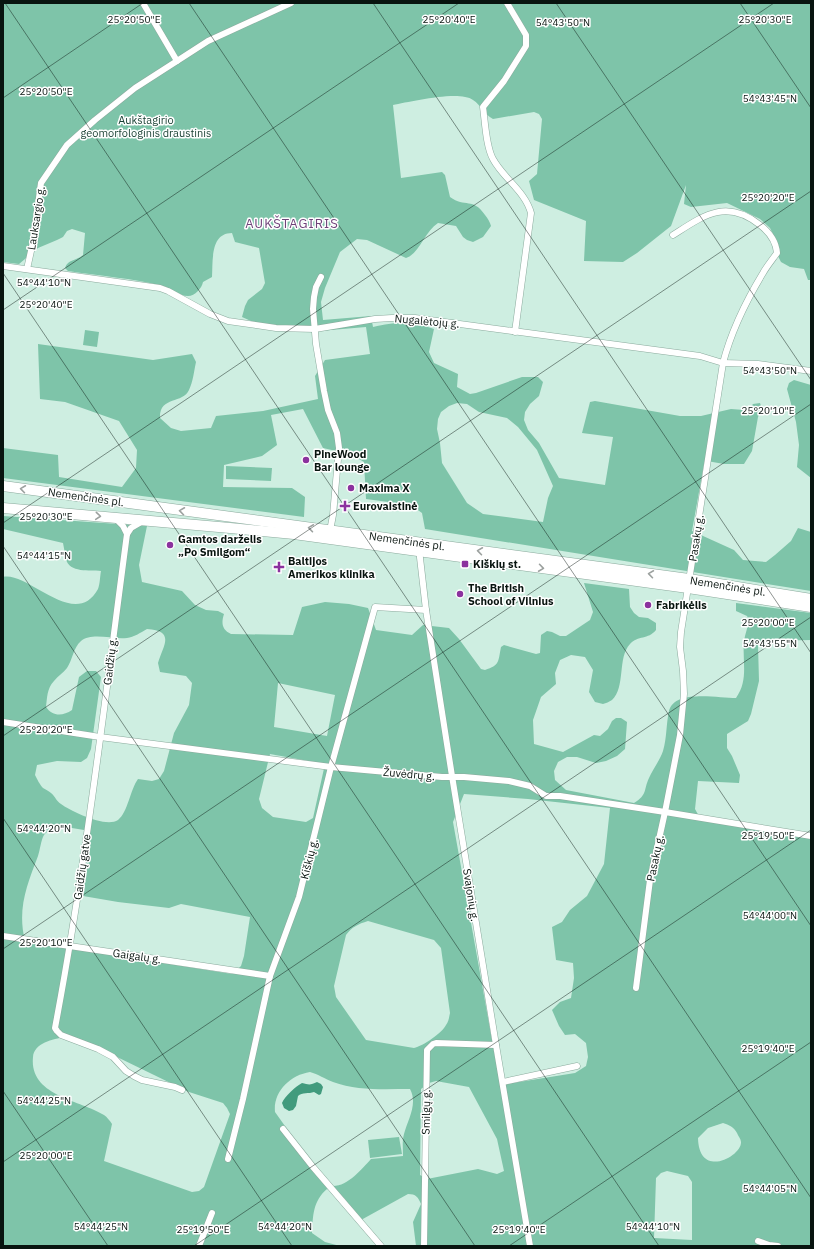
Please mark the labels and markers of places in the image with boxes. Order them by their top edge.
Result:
place label: PineWood Bar lounge [314,447,369,474]
marker: PineWood Bar lounge [301,455,311,465]
place label: Maxima X [359,481,410,495]
marker: Maxima X [346,483,356,493]
place label: Eurovaistinė [353,499,418,513]
marker: Eurovaistinė [340,501,350,511]
place label: Gamtos darželis „Po Smilgom“ [178,532,262,559]
marker: Gamtos darželis „Po Smilgom“ [165,540,175,550]
place label: Baltijos Amerikos klinika [288,554,375,581]
place label: Kiškių st. [473,557,521,571]
marker: Kiškių st. [460,559,470,569]
marker: Baltijos Amerikos klinika [273,561,285,573]
place label: The British School of Vilnius [468,581,554,608]
marker: The British School of Vilnius [455,589,465,599]
place label: Fabrikėlis [656,598,707,612]
marker: Fabrikėlis [643,600,653,610]

